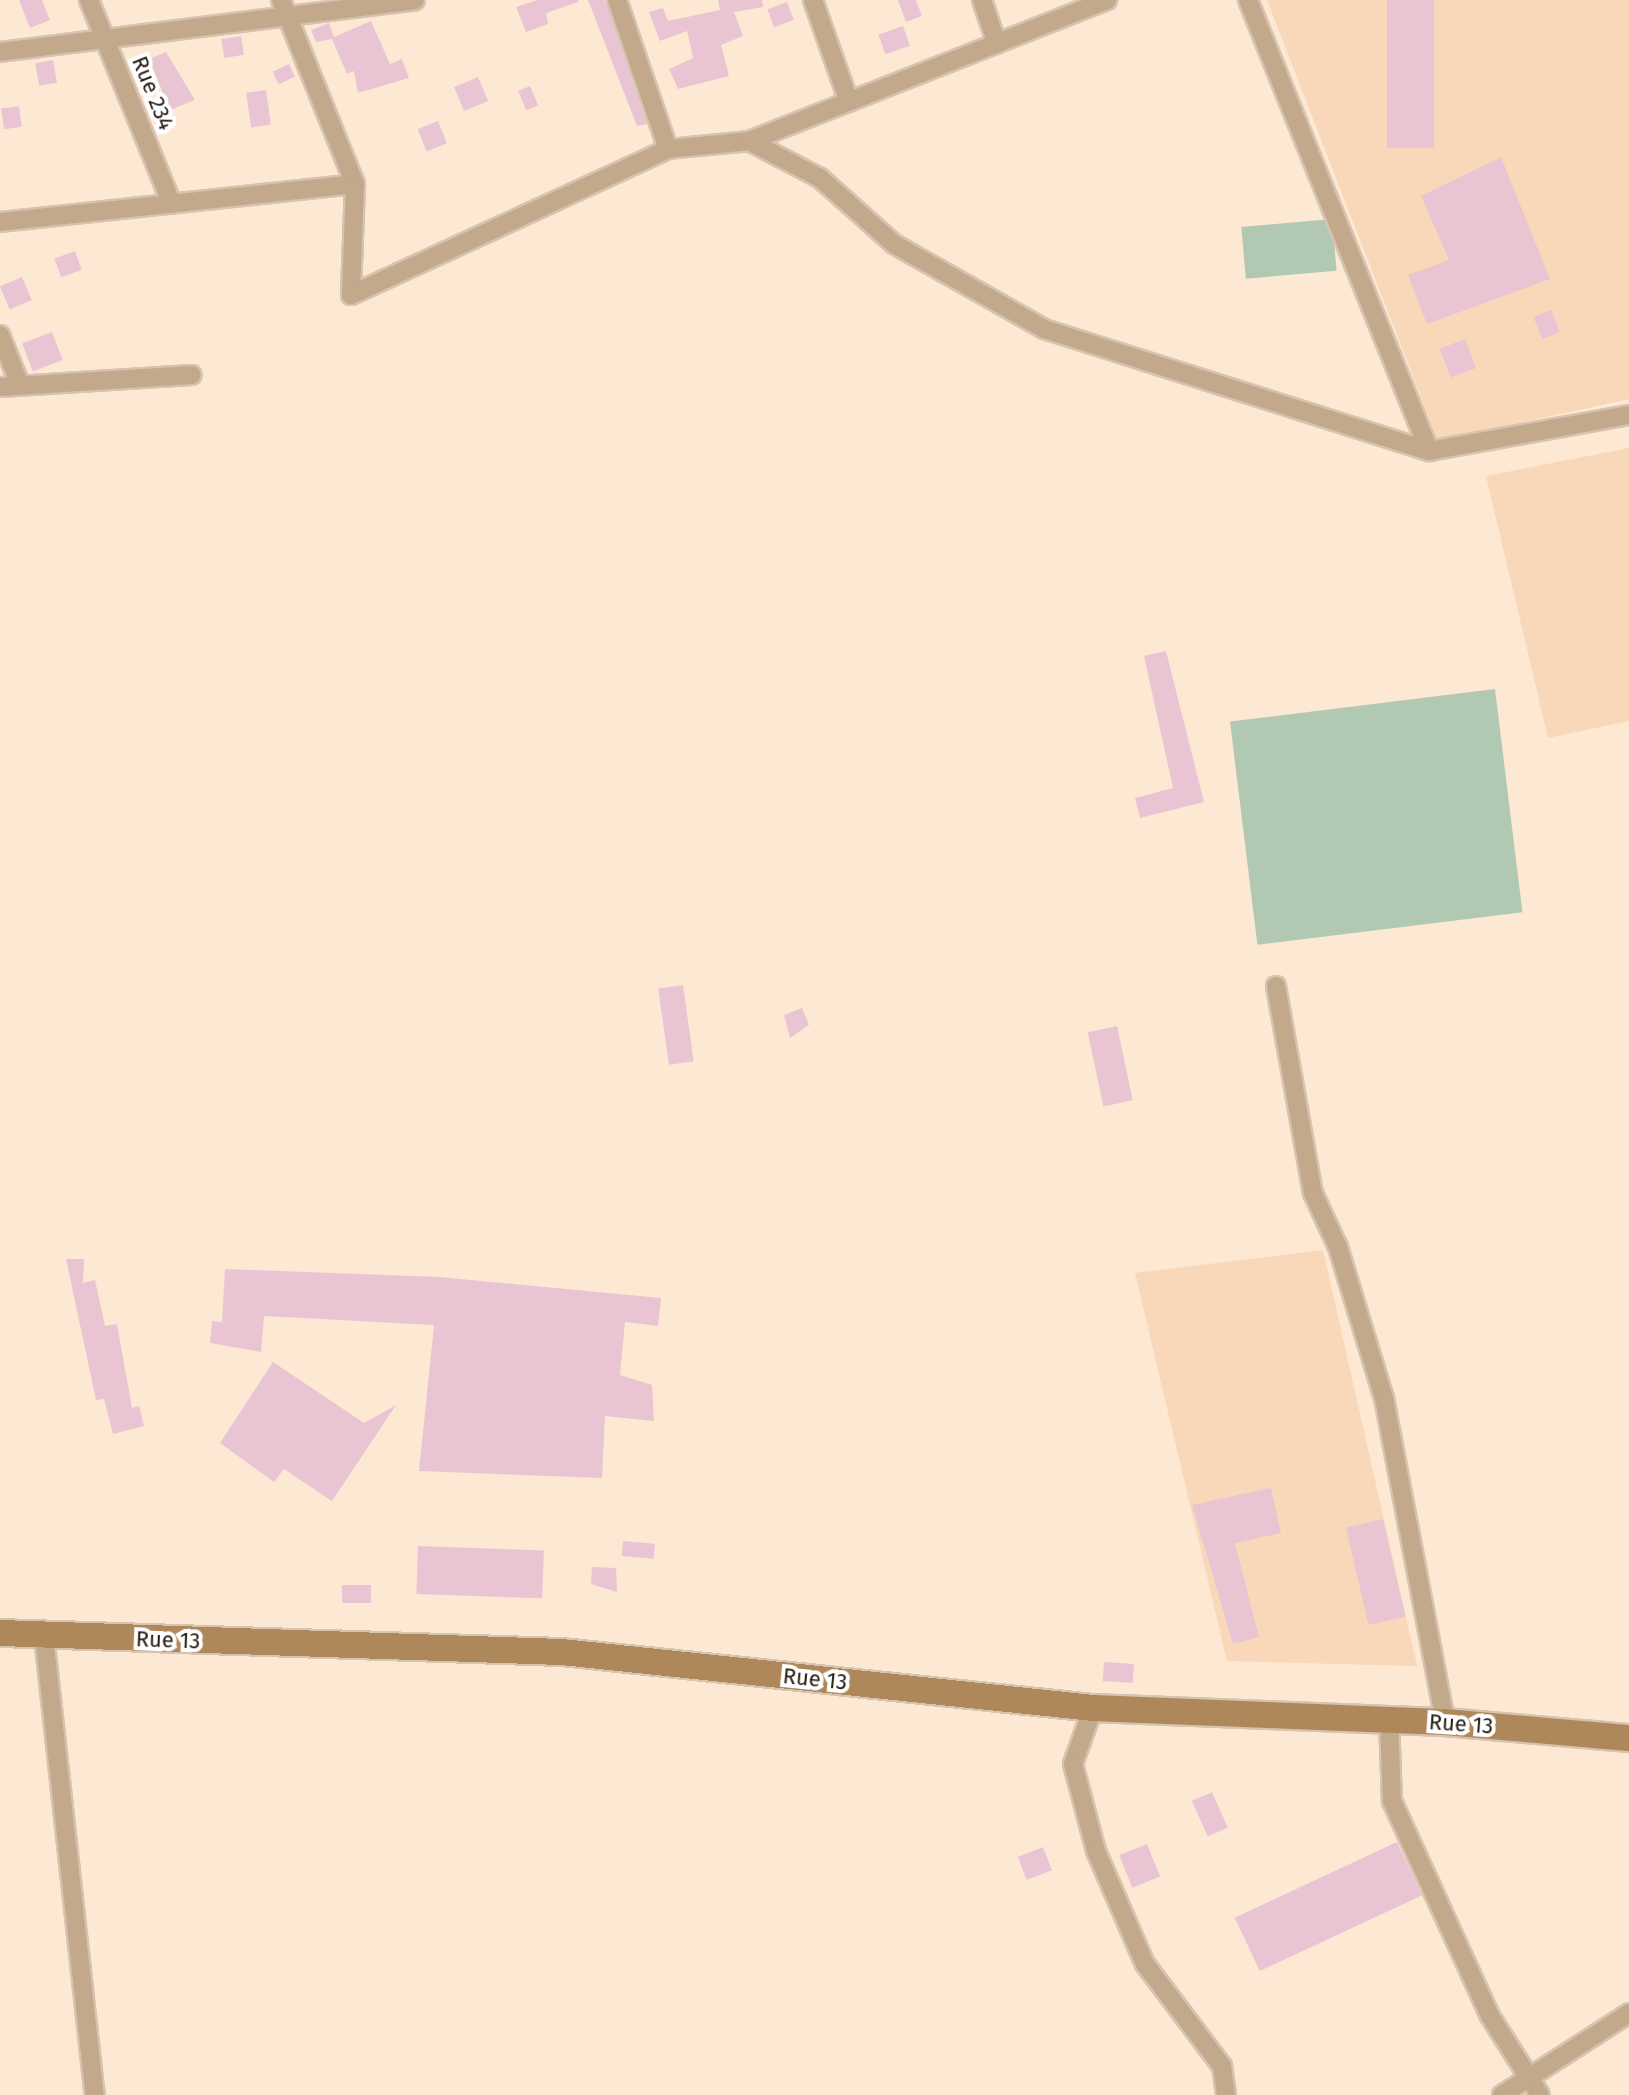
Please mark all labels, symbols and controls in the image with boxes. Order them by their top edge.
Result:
street label: Rue 234 [126,52,180,134]
street label: Rue 13 [135,1626,201,1654]
street label: Rue 13 [782,1663,848,1695]
street label: Rue 13 [1428,1709,1494,1739]

